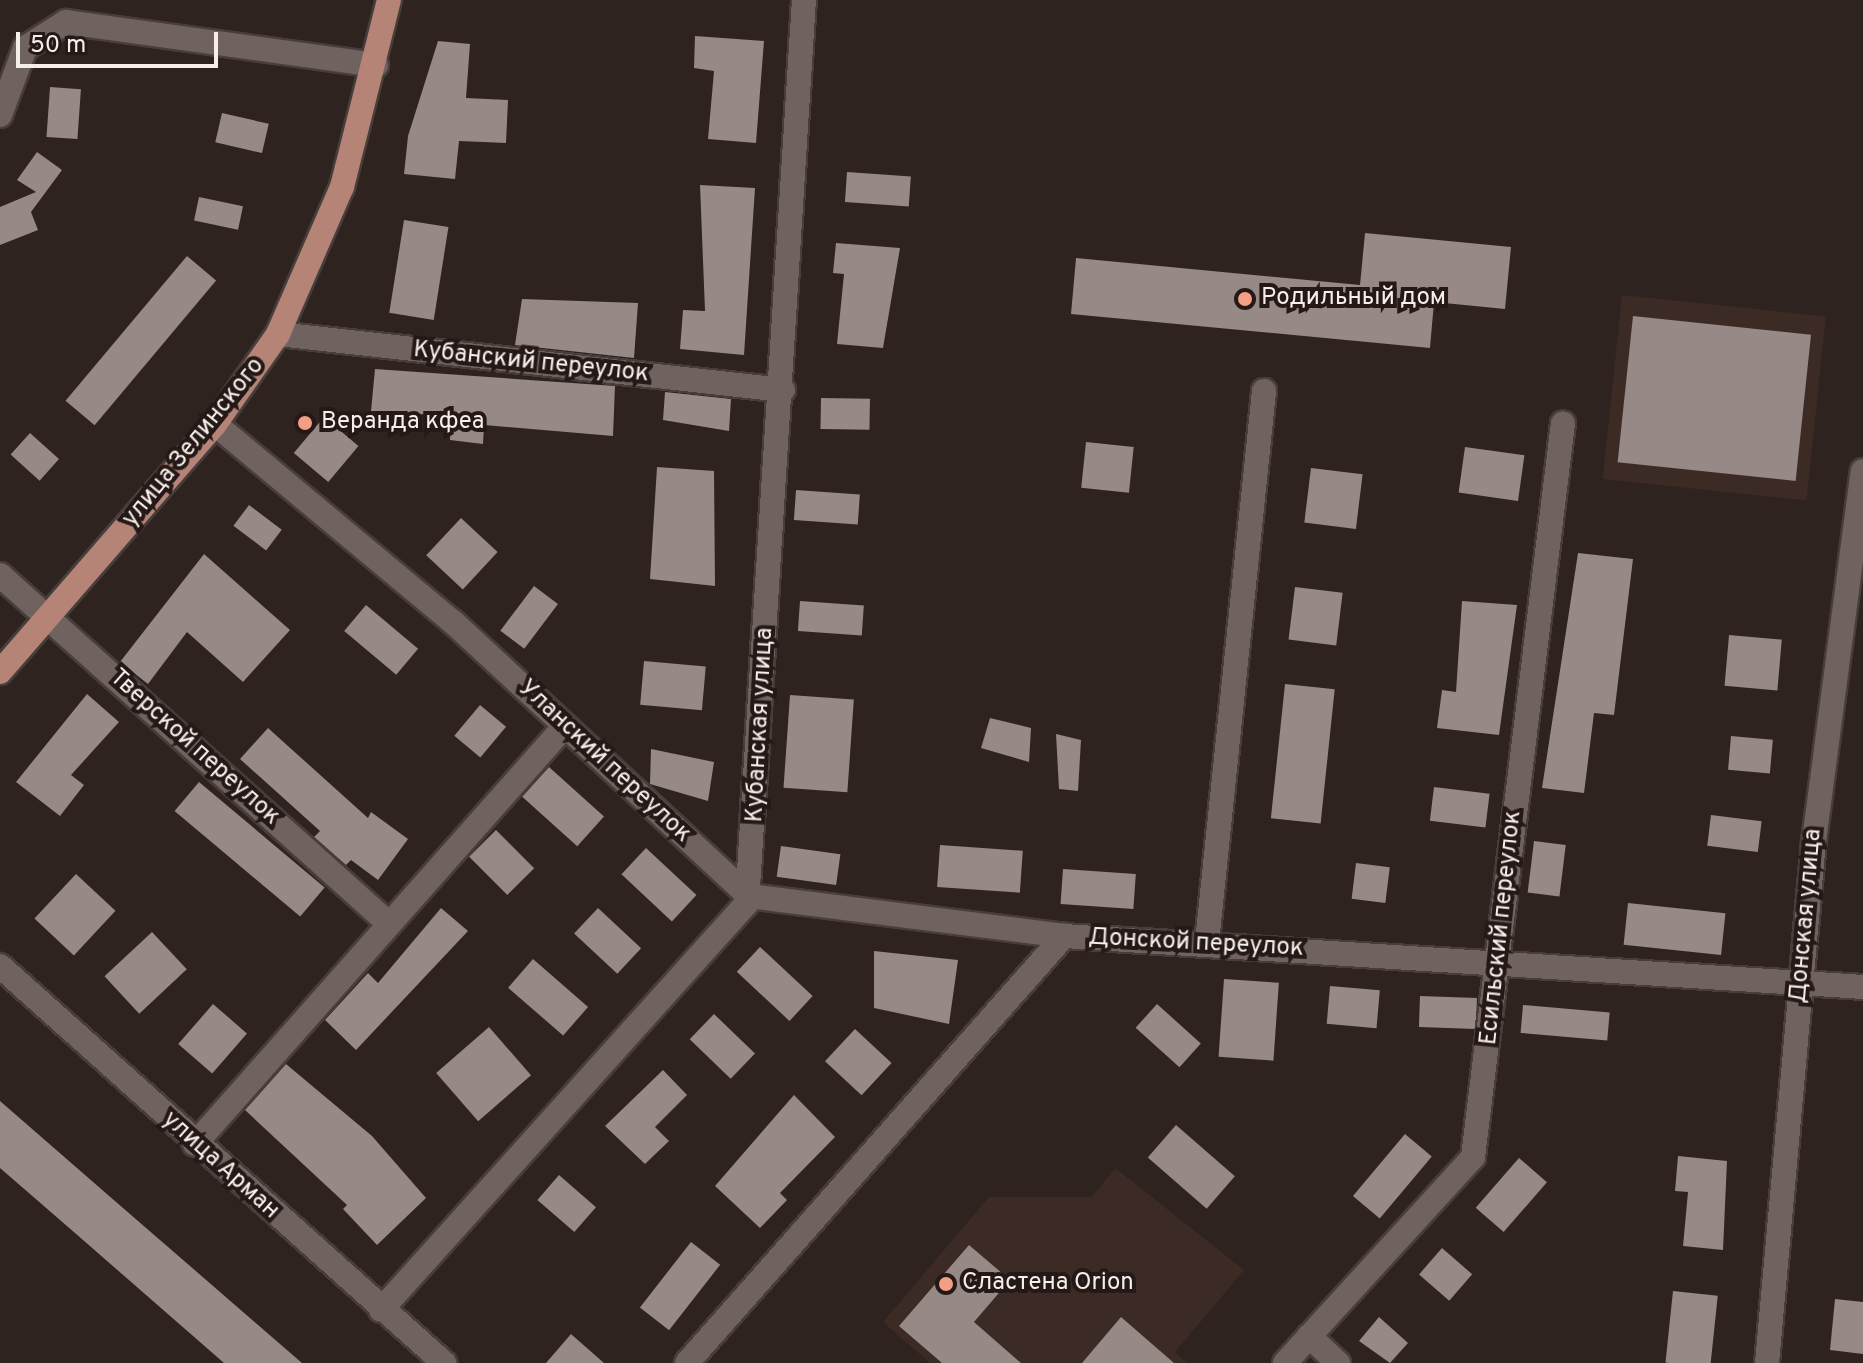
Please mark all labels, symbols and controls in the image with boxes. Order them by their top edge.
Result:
scale bar [20,16,222,66]
text: 50 m [30,31,86,61]
place label: Родильный дом [1261,285,1446,313]
marker: Родильный дом [1236,290,1254,308]
street label: Кубанский переулок [412,336,650,390]
street label: улица Зелинского [117,353,271,533]
place label: Веранда кфеа [321,409,484,437]
marker: Веранда кфеа [296,414,314,432]
street label: Кубанская улица [742,627,780,823]
street label: Тверской переулок [103,664,285,832]
street label: Уланский переулок [512,674,696,850]
street label: Есильский переулок [1475,809,1529,1047]
street label: Донская улица [1785,827,1829,1005]
street label: Донской переулок [1088,924,1304,964]
street label: улица Арман [155,1106,285,1226]
place label: Сластена Orion [962,1270,1134,1298]
marker: Сластена Orion [937,1275,955,1293]

